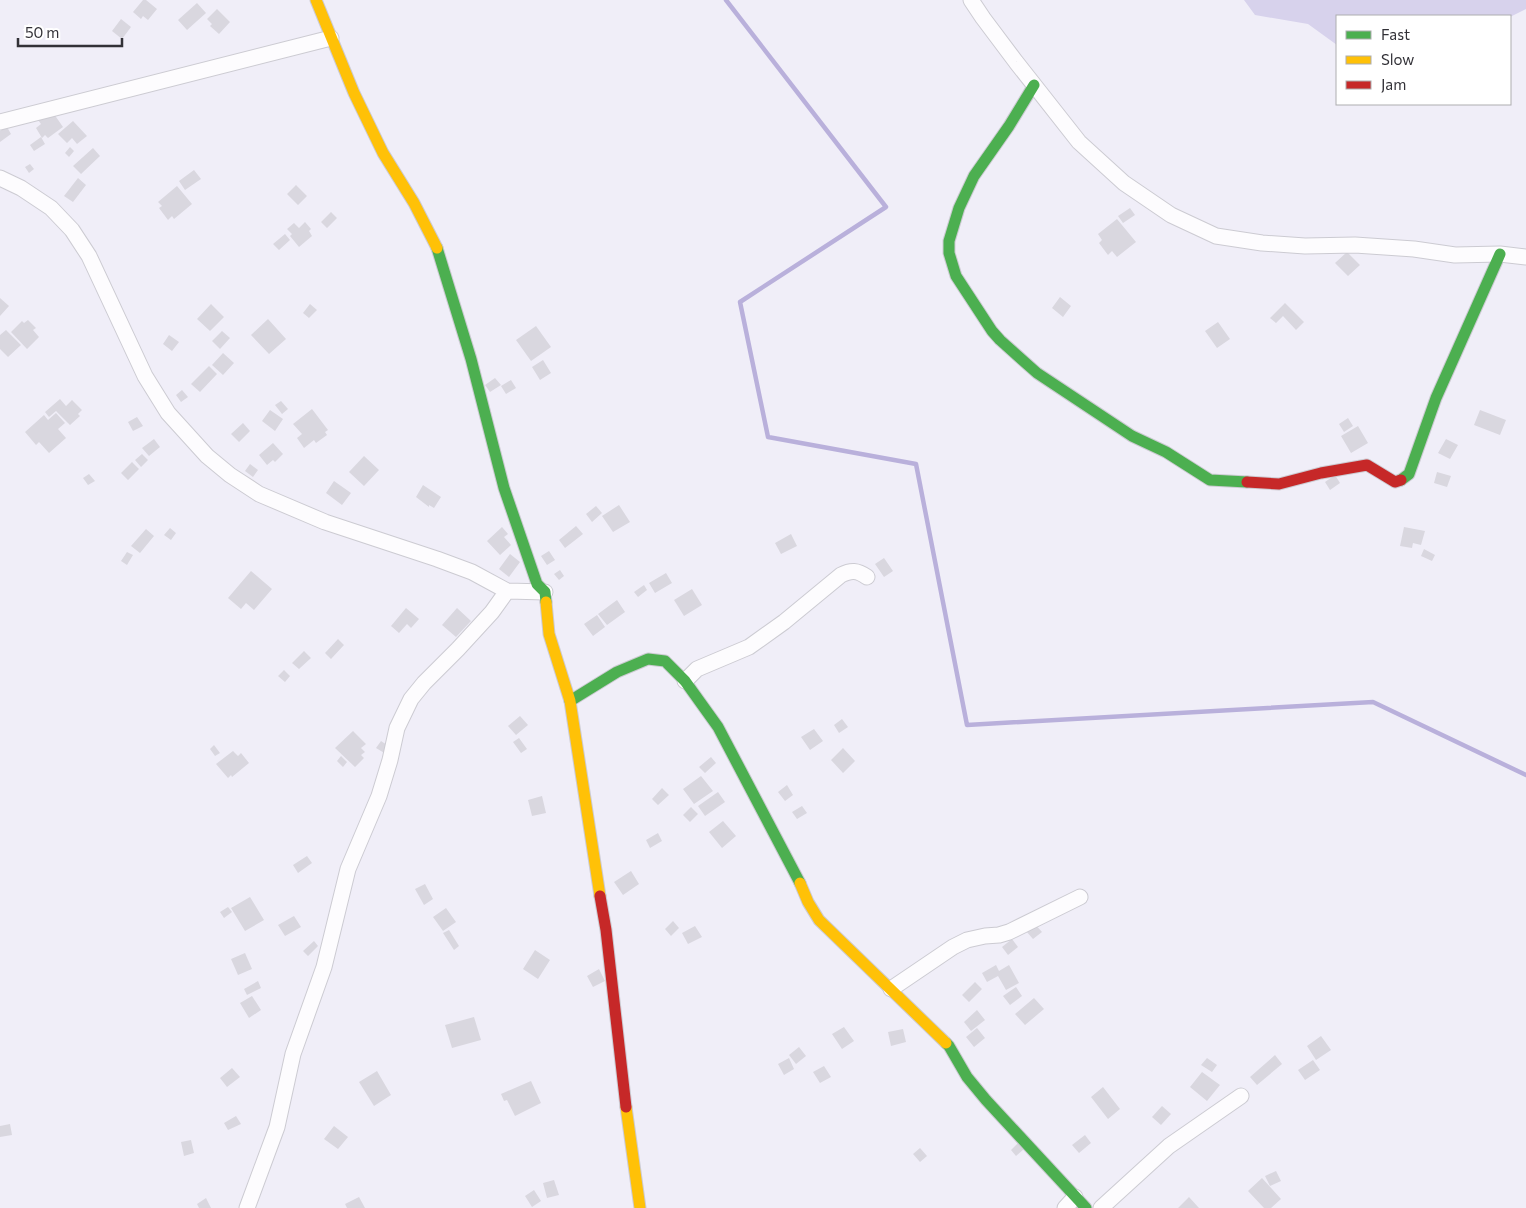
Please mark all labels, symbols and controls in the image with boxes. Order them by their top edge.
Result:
scale bar [18,15,121,47]
legend [1336,15,1511,105]
text: 50 m [25,23,59,41]
text: Fast [1381,25,1410,43]
text: Slow [1381,50,1414,68]
text: Jam [1381,75,1406,93]

